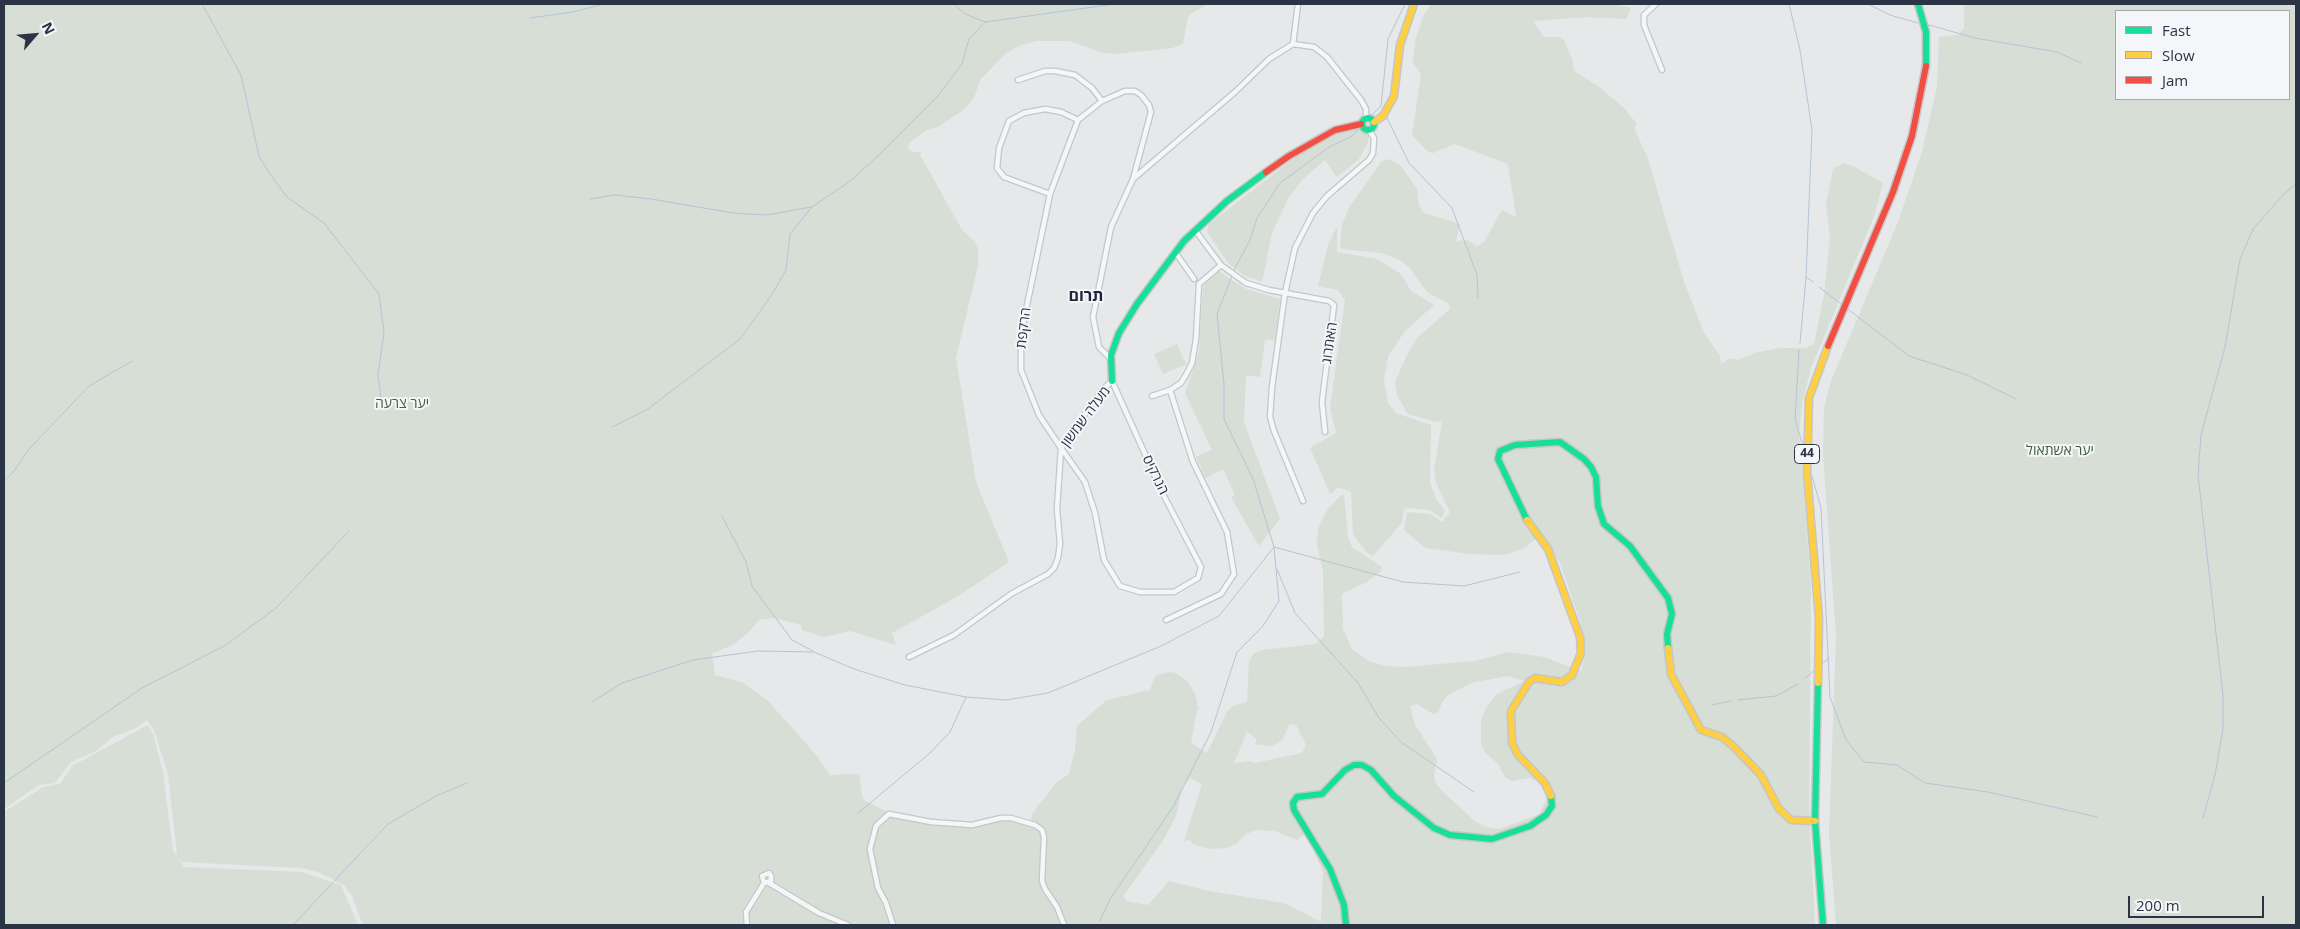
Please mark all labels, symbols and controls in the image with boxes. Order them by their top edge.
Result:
north arrow [10,10,60,60]
legend [2115,10,2290,100]
text: N [38,19,60,37]
text: Fast [2162,20,2191,40]
text: Slow [2162,45,2195,65]
text: Jam [2162,70,2188,90]
district label: תרום [1068,286,1104,306]
street label: הרקפת [1013,306,1035,350]
street label: האתרוג [1319,321,1341,365]
street label: מעלה שמשון [1058,383,1114,451]
park label: יער צרעה [375,396,429,412]
park label: יער אשתאול [2026,443,2094,459]
road number: 44 [1794,444,1820,464]
street label: הנרקיס [1138,452,1172,498]
scale bar [2130,886,2266,918]
text: 200 m [2136,895,2180,915]

